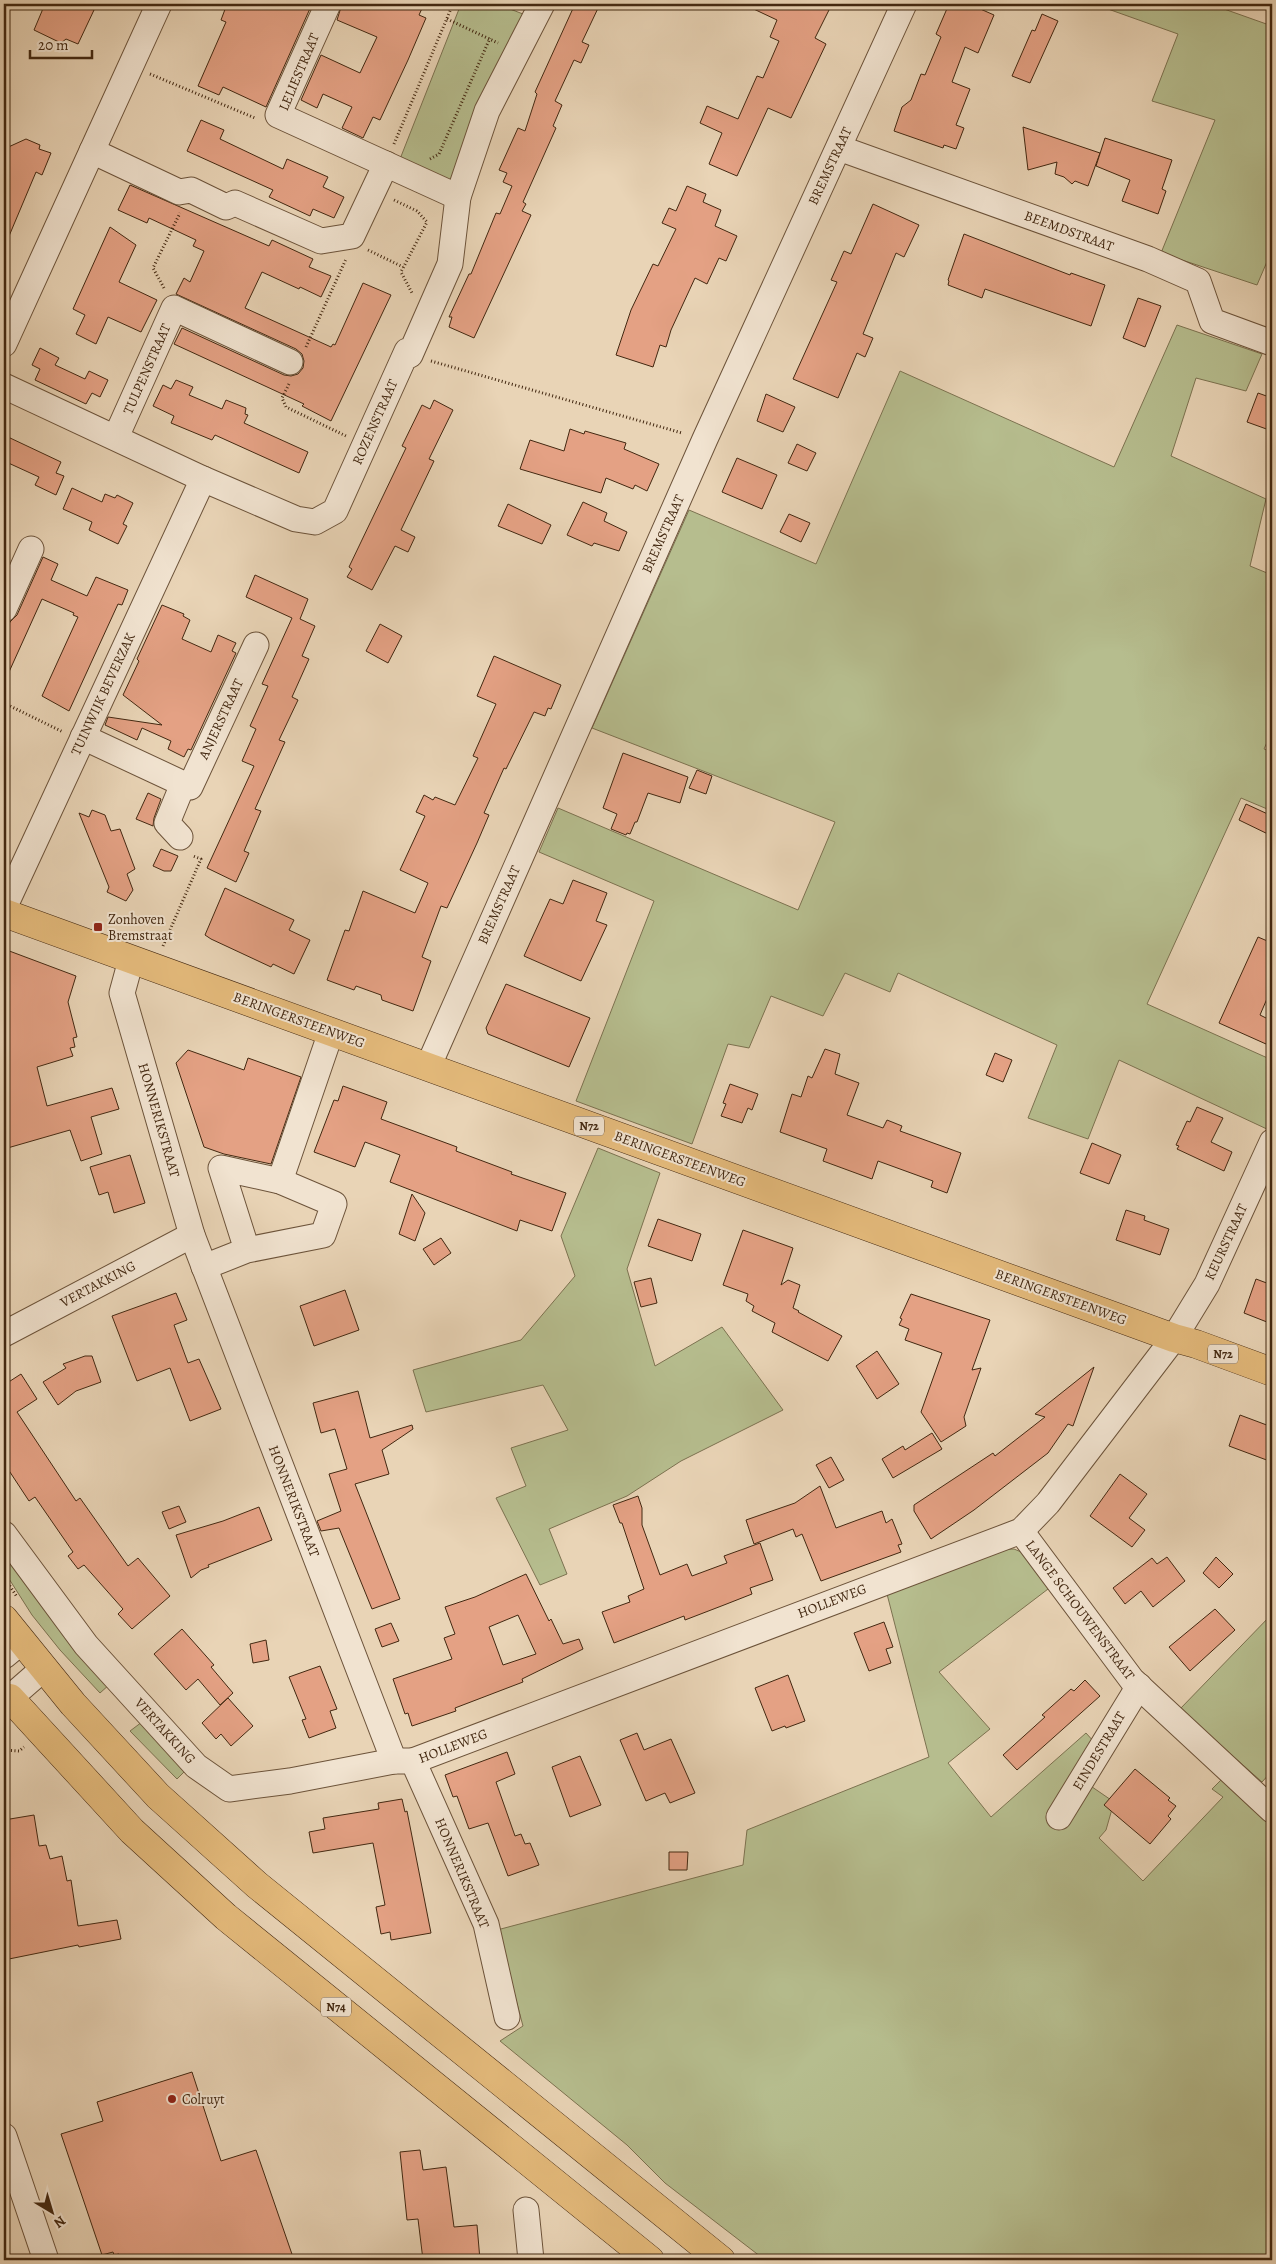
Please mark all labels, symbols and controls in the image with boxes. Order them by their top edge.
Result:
scale bar [30,28,92,60]
street label: LELIESTRAAT [274,30,324,114]
text: 20 m [38,35,69,55]
street label: BREMSTRAAT [804,123,857,208]
street label: BEEMDSTRAAT [1022,206,1117,256]
street label: TULPENSTRAAT [119,320,176,417]
street label: ROZENSTRAAT [348,376,402,468]
street label: BREMSTRAAT [637,491,689,576]
street label: TUINWIJK BEVERZAK [66,629,140,758]
street label: ANJERSTRAAT [194,675,248,763]
street label: BREMSTRAAT [473,862,525,947]
place label: Zonhoven Bremstraat [108,910,173,945]
marker: Zonhoven Bremstraat [92,921,104,933]
street label: BERINGERSTEENWEG [231,987,367,1053]
street label: HONNERIKSTRAAT [134,1061,185,1180]
road number: N72 [574,1116,604,1136]
street label: BERINGERSTEENWEG [612,1126,748,1192]
street label: KEURSTRAAT [1200,1200,1252,1283]
street label: VERTAKKING [56,1256,139,1312]
street label: BERINGERSTEENWEG [993,1264,1129,1330]
road number: N72 [1208,1345,1238,1364]
street label: HONNERIKSTRAAT [264,1442,324,1560]
street label: LANGE SCHOUWENSTRAAT [1021,1536,1139,1684]
street label: HOLLEWEG [795,1579,869,1623]
street label: VERTAKKING [130,1693,200,1768]
street label: EINDESTRAAT [1068,1708,1130,1794]
street label: HOLLEWEG [416,1724,490,1768]
street label: HONNERIKSTRAAT [430,1815,494,1931]
road number: N74 [321,1998,351,2016]
place label: Colruyt [182,2090,225,2109]
marker: Colruyt [166,2093,178,2105]
north arrow [28,2186,78,2236]
text: N [50,2211,70,2232]

